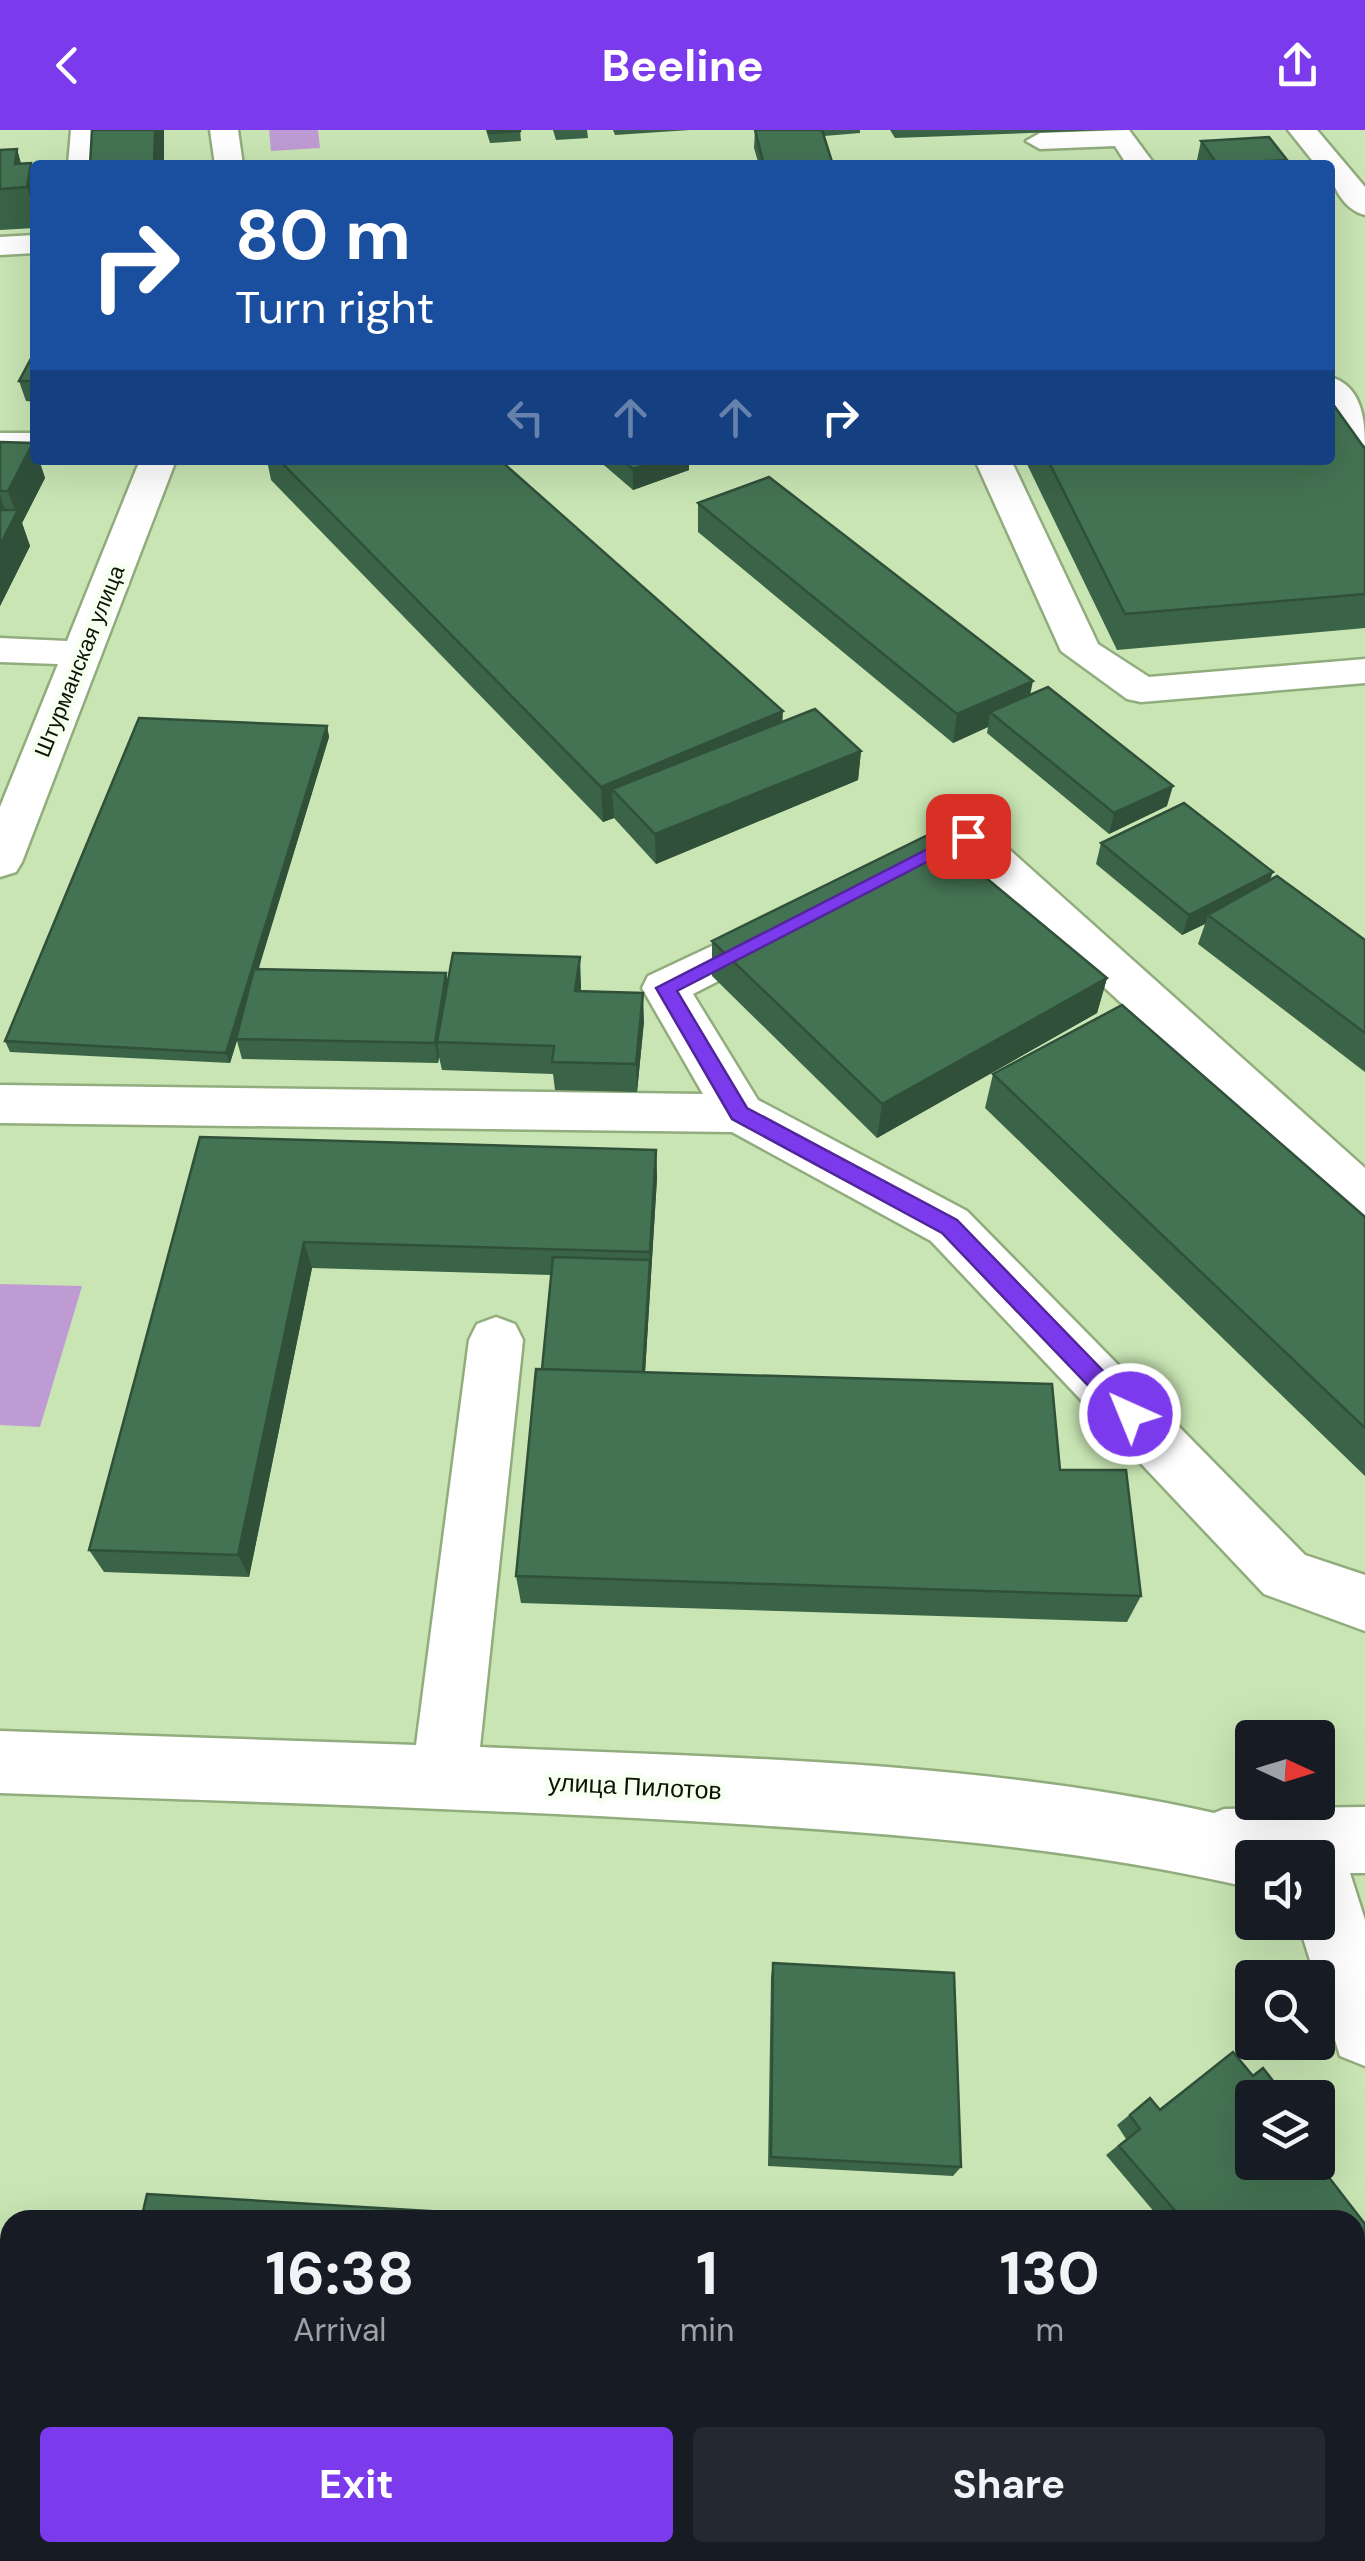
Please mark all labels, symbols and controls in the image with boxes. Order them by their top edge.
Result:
text: Beeline [601,36,764,95]
icon: back [40,38,95,93]
icon: share [1270,38,1325,93]
text: 80 m [235,190,411,281]
icon: right [70,200,200,330]
text: Turn right [235,278,434,337]
icon: left [498,390,553,445]
icon: ahead [603,390,658,445]
icon: ahead [708,390,763,445]
icon: right [813,390,868,445]
street label: Штурманская улица [28,560,132,761]
pin [926,794,1011,879]
icon: arrive [941,809,996,864]
position arrow [1078,1362,1182,1466]
north arrow [1235,1720,1335,1820]
map controls [1235,1720,1335,2180]
street label: улица Пилотов [547,1765,723,1808]
button: sound [1235,1840,1335,1940]
button: search [1235,1960,1335,2060]
button: layers [1235,2080,1335,2180]
text: 16:38 [265,2234,415,2313]
text: 1 [696,2234,718,2313]
text: 130 [1000,2234,1100,2313]
text: Arrival [293,2309,386,2351]
text: min [680,2309,734,2351]
text: m [1035,2309,1064,2351]
button: Exit [40,2427,673,2542]
button: Share [693,2427,1325,2542]

